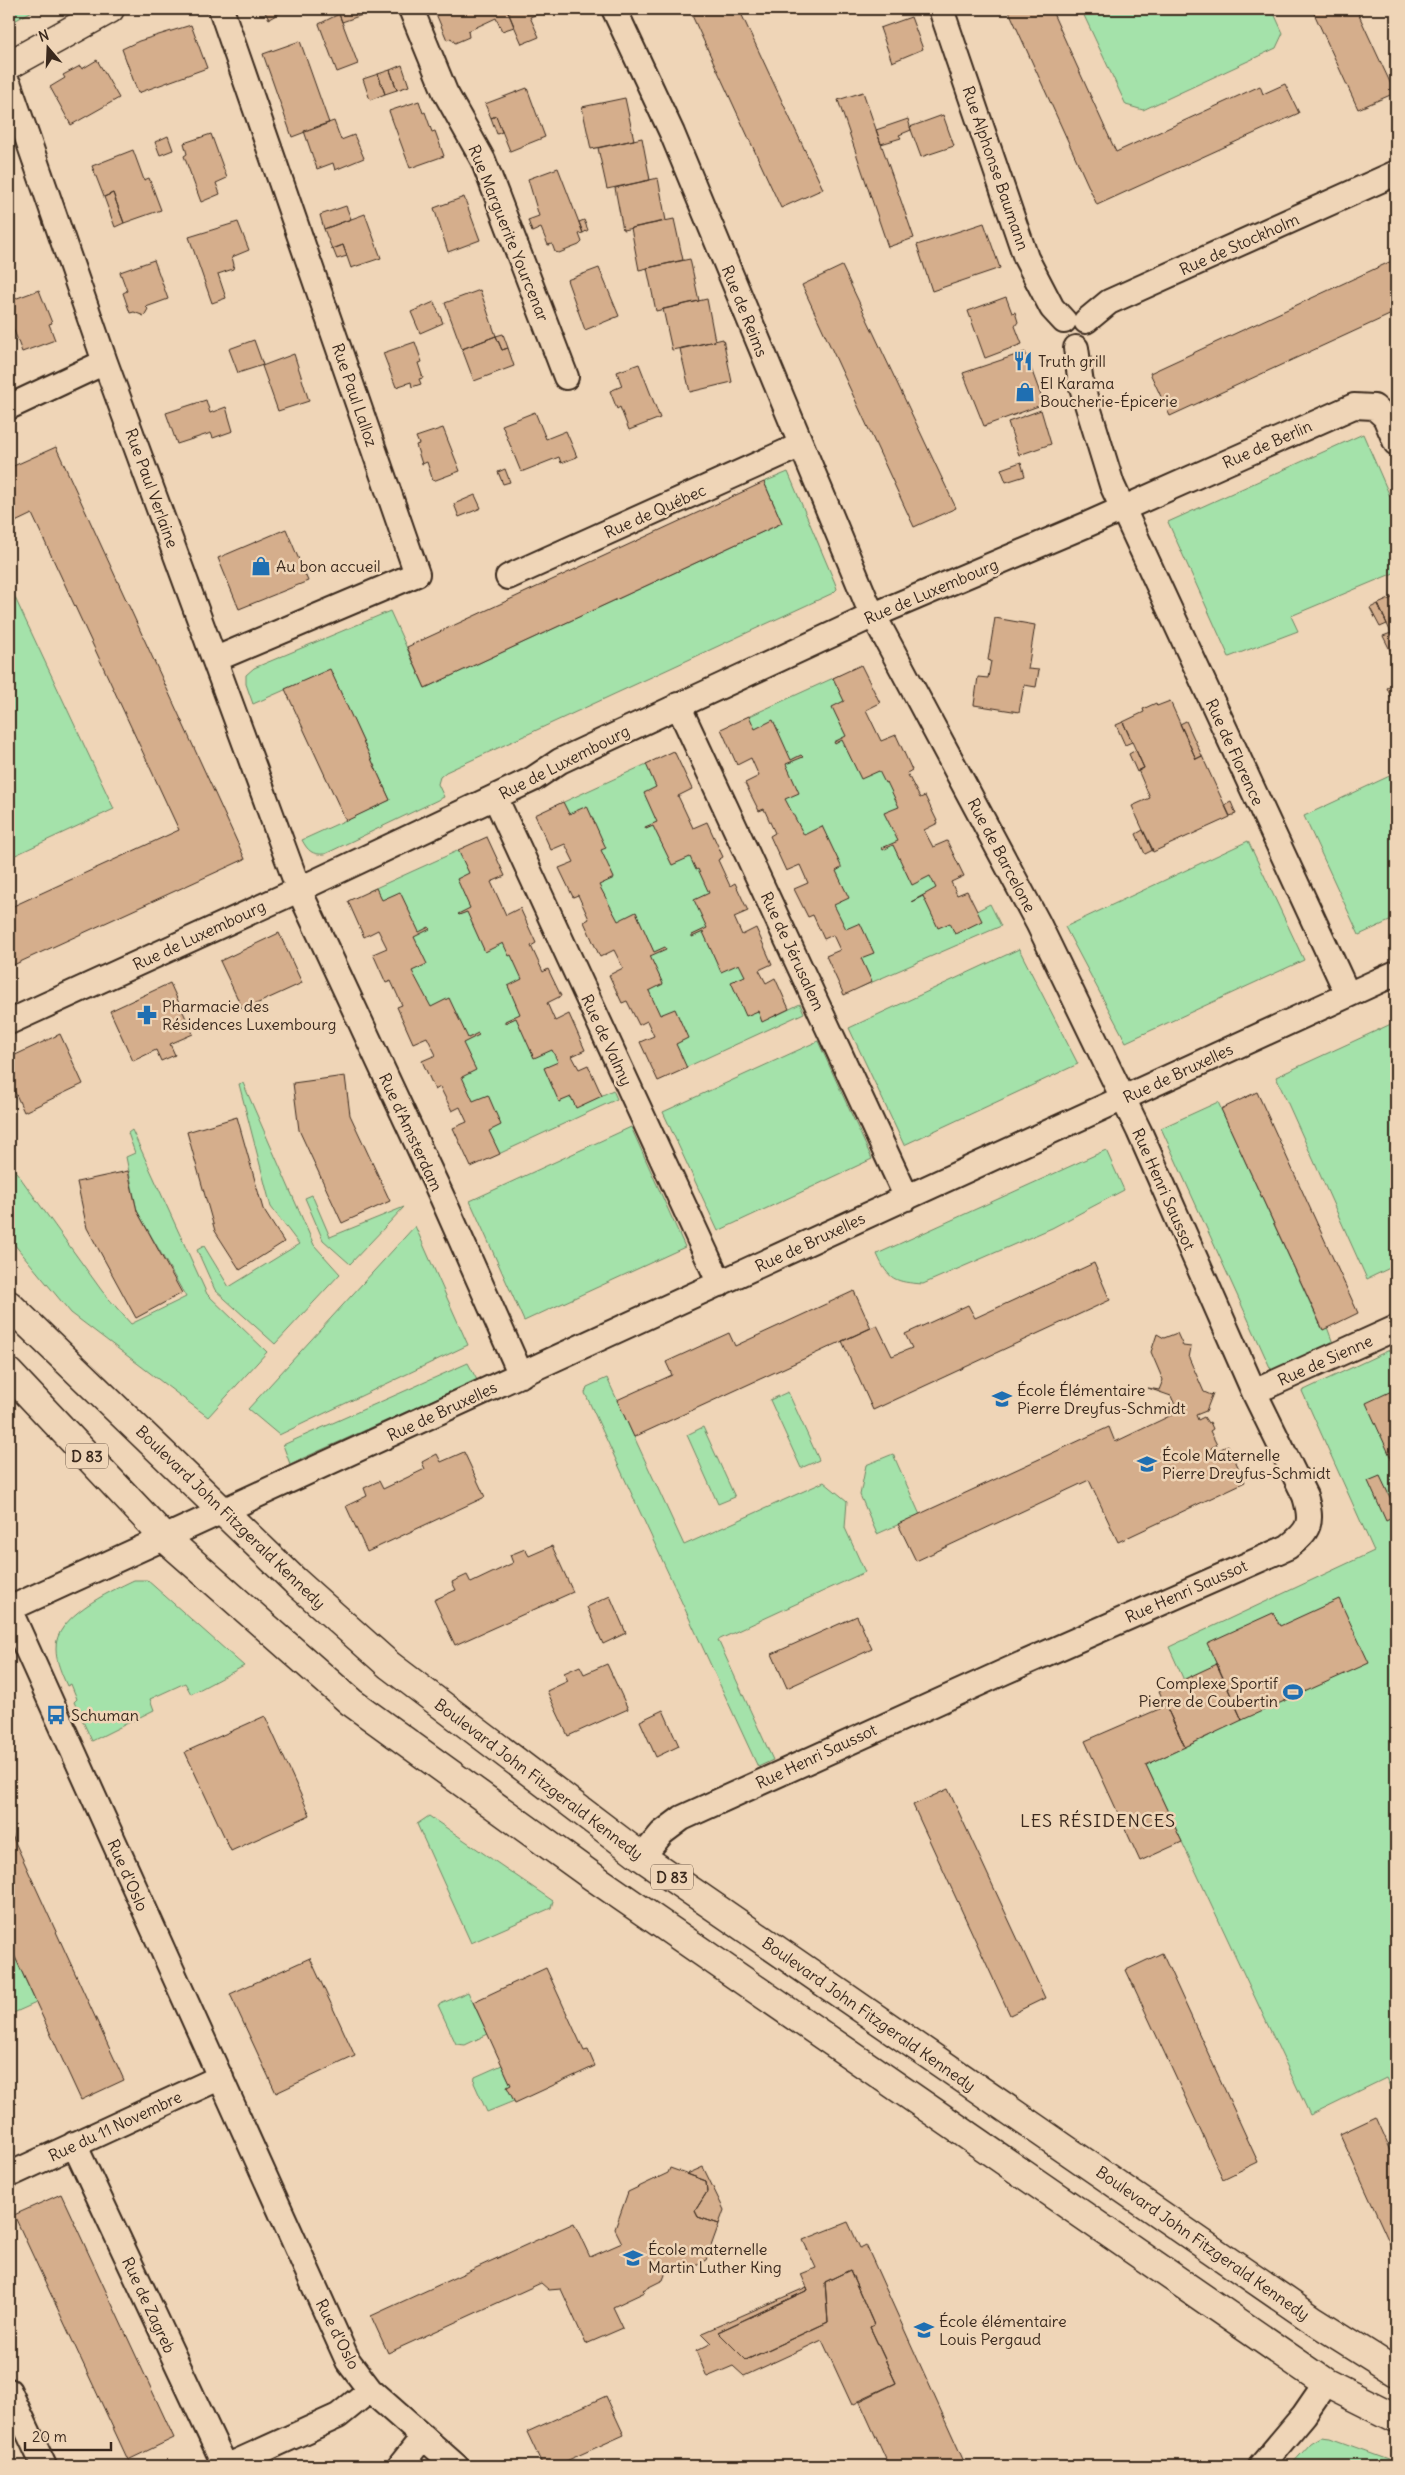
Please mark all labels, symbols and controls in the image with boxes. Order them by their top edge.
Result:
north arrow [22,22,72,72]
text: N [36,26,51,46]
street label: Rue Alphonse Baumann [958,83,1034,253]
street label: Rue Marguerite Yourcenar [464,142,554,325]
street label: Rue de Stockholm [1176,209,1302,279]
street label: Rue de Reims [718,262,772,360]
street label: Rue Paul Lalloz [328,341,382,450]
restaurant icon: Truth grill [1012,350,1034,372]
place label: Truth grill [1038,351,1106,371]
place label: El Karama Boucherie-Épicerie [1040,373,1178,411]
shop icon: El Karama Boucherie-Épicerie [1014,381,1036,403]
street label: Rue de Berlin [1219,415,1315,473]
street label: Rue Paul Verlaine [121,426,183,550]
street label: Rue de Québec [601,480,709,542]
street label: Rue de Luxembourg [861,554,1001,628]
shop icon: Au bon accueil [250,555,272,577]
place label: Au bon accueil [276,556,381,576]
street label: Rue de Florence [1202,695,1268,809]
street label: Rue de Luxembourg [495,720,633,804]
street label: Rue de Barcelone [963,794,1041,916]
street label: Rue de Jérusalem [757,888,829,1014]
street label: Rue de Luxembourg [130,896,268,974]
street label: Rue de Valmy [577,991,637,1089]
place label: Pharmacie des Résidences Luxembourg [162,996,336,1034]
pharmacy icon: Pharmacie des Résidences Luxembourg [136,1004,158,1026]
street label: Rue de Bruxelles [1120,1039,1236,1107]
street label: Rue d'Amsterdam [375,1070,447,1194]
street label: Rue Henri Saussot [1128,1125,1200,1253]
street label: Rue de Bruxelles [752,1208,868,1276]
street label: Rue de Sienne [1274,1330,1376,1390]
street label: Rue de Bruxelles [384,1377,500,1445]
place label: École Élémentaire Pierre Dreyfus-Schmidt [1017,1380,1186,1418]
school or university icon: École Élémentaire Pierre Dreyfus-Schmidt [991,1388,1013,1410]
street label: Boulevard John Fitzgerald Kennedy [132,1421,330,1613]
road number: D 83 [66,1444,108,1468]
place label: École Maternelle Pierre Dreyfus-Schmidt [1162,1445,1331,1483]
school or university icon: École Maternelle Pierre Dreyfus-Schmidt [1136,1453,1158,1475]
street label: Rue Henri Saussot [1122,1555,1250,1627]
place label: Complexe Sportif Pierre de Coubertin [1138,1673,1279,1711]
sports icon: Complexe Sportif Pierre de Coubertin [1282,1681,1304,1703]
street label: Boulevard John Fitzgerald Kennedy [431,1694,647,1864]
bus stop icon: Schuman [45,1704,67,1726]
place label: Schuman [71,1705,139,1725]
street label: Rue Henri Saussot [752,1719,880,1793]
district label: LES RÉSIDENCES [1020,1809,1176,1832]
street label: Rue d'Oslo [103,1836,153,1914]
road number: D 83 [651,1864,693,1890]
street label: Boulevard John Fitzgerald Kennedy [758,1932,980,2096]
street label: Rue du 11 Novembre [45,2086,185,2166]
street label: Boulevard John Fitzgerald Kennedy [1092,2161,1314,2325]
place label: École maternelle Martin Luther King [648,2239,782,2277]
school or university icon: École maternelle Martin Luther King [622,2247,644,2269]
street label: Rue de Zagreb [118,2254,180,2356]
street label: Rue d'Oslo [312,2295,364,2373]
place label: École élémentaire Louis Pergaud [939,2311,1067,2349]
school or university icon: École élémentaire Louis Pergaud [913,2319,935,2341]
scale bar [25,2420,111,2452]
text: 20 m [32,2427,67,2446]

